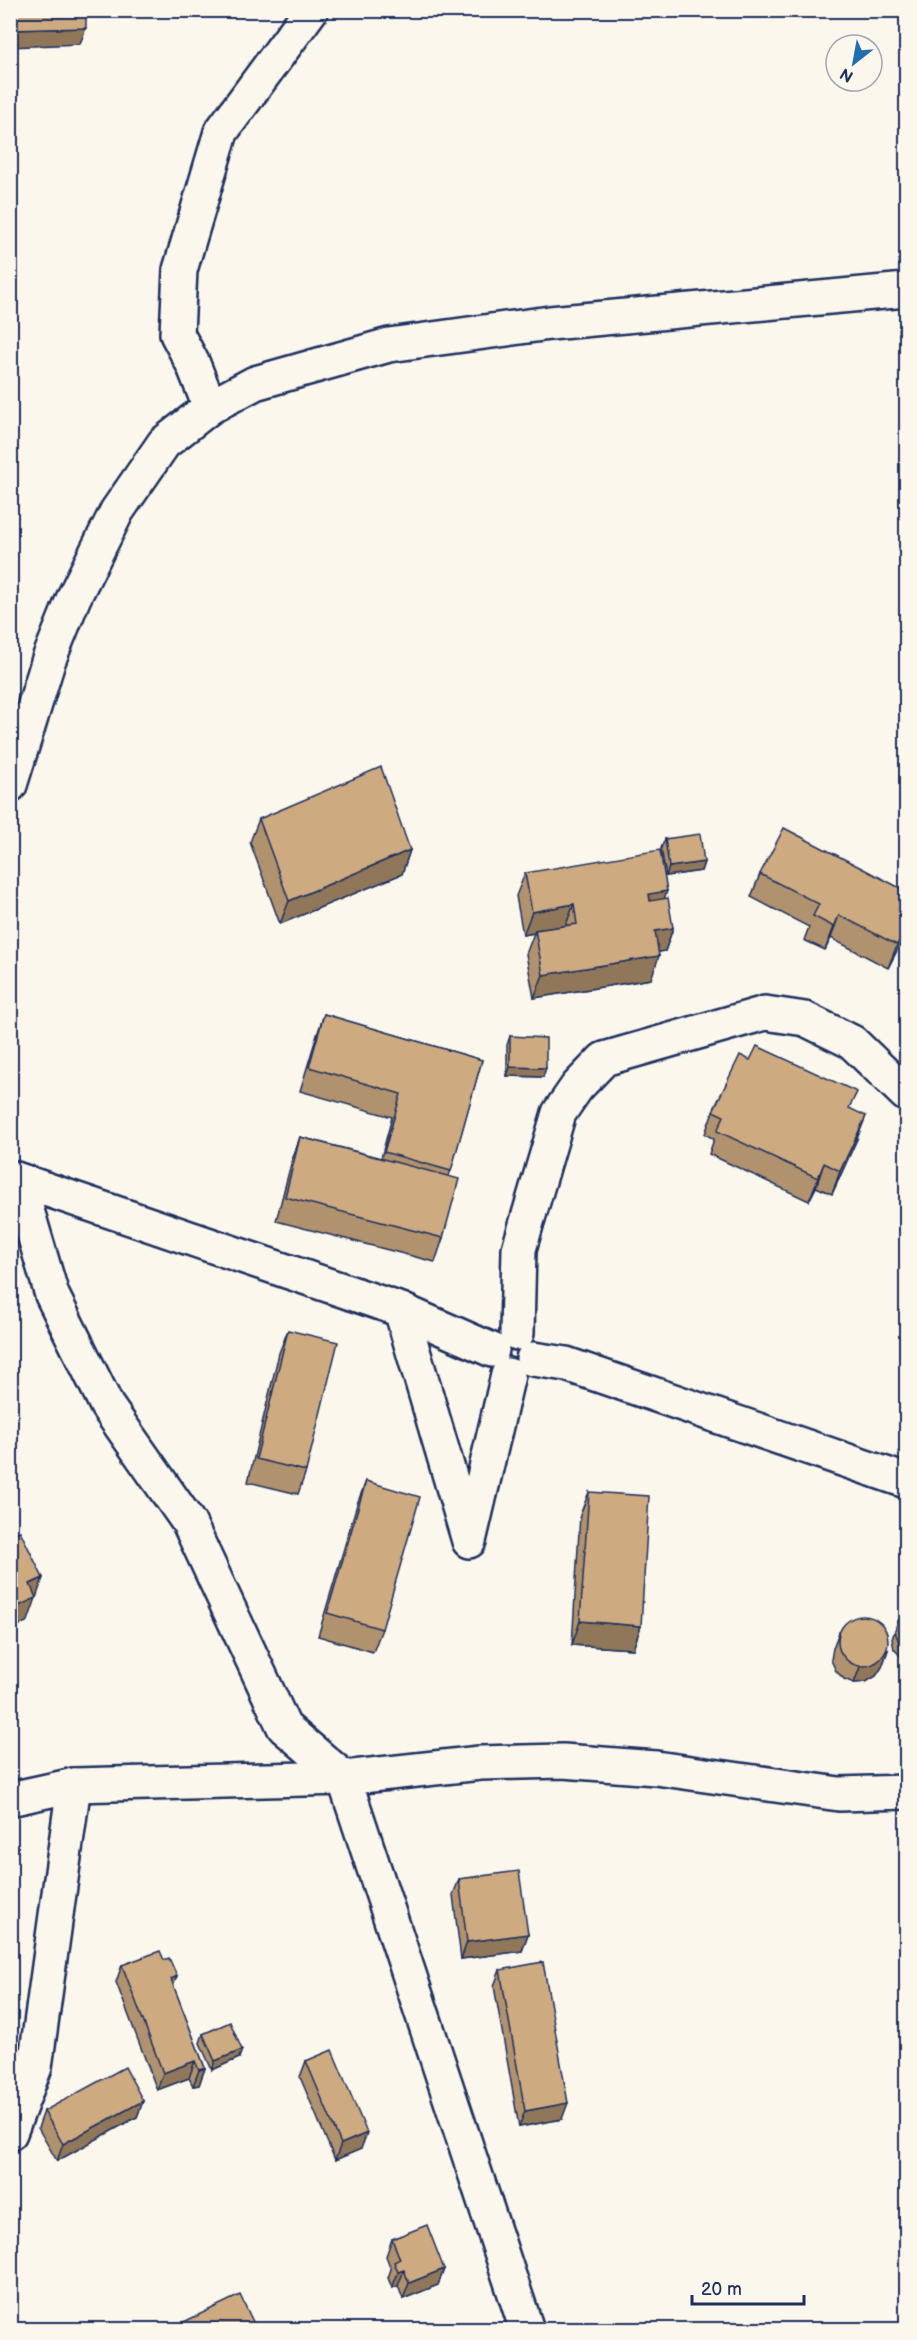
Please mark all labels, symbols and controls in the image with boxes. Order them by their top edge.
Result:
north arrow [824,33,884,93]
text: N [837,63,857,86]
scale bar [692,2268,804,2306]
text: 20 m [701,2279,742,2300]

